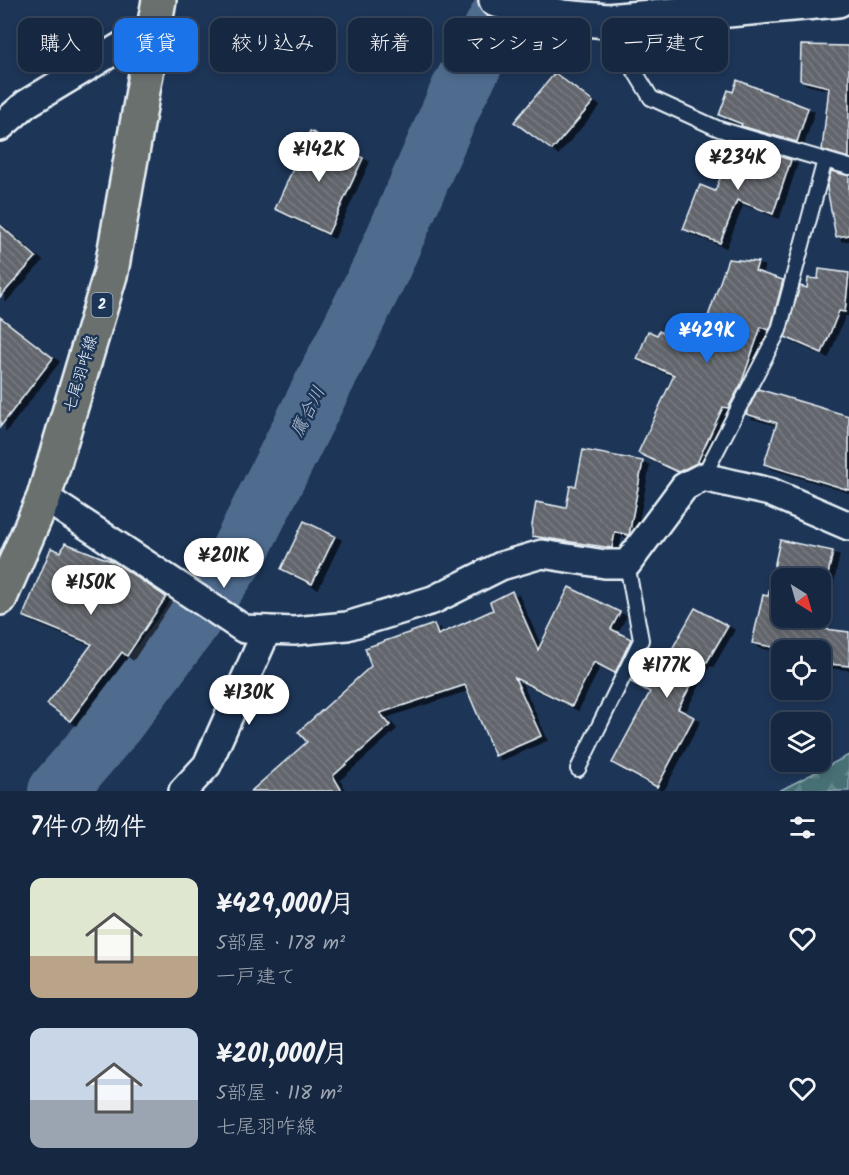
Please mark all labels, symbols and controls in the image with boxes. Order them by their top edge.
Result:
chip: 購入 [18,18,102,72]
chip: 賃貸 [114,18,198,72]
chip: 絞り込み [210,18,336,72]
chip: 新着 [348,18,432,72]
chip: マンション [444,18,590,72]
chip: 一戸建て [602,18,728,72]
pin: ¥142K [277,132,361,183]
text: ¥142K [293,135,345,167]
pin: ¥234K [696,140,780,191]
text: ¥234K [709,143,767,175]
road number: 2 [92,293,112,317]
pin: ¥429K [665,313,749,364]
text: ¥429K [678,316,736,348]
street label: 七尾羽咋線 [57,332,105,416]
water label: 鷹合川 [284,381,334,443]
pin: ¥201K [182,538,266,589]
text: ¥201K [198,541,250,573]
pin: ¥150K [49,565,133,616]
text: ¥150K [66,568,116,600]
north arrow [771,568,831,628]
map controls [771,568,831,772]
button: locate [771,640,831,700]
pin: ¥177K [625,648,709,699]
text: ¥177K [642,651,692,683]
pin: ¥130K [207,675,291,726]
text: ¥130K [223,678,275,710]
button: layers [771,712,831,772]
text: 7件の物件 [30,807,146,849]
icon: filters [786,811,819,844]
text: ¥429,000/月 [216,884,355,926]
icon: home [78,902,150,974]
icon: heart [786,922,819,955]
text: 5部屋 · 178 m² [216,928,345,960]
text: 一戸建て [216,962,296,994]
text: ¥201,000/月 [216,1034,349,1076]
icon: home [78,1052,150,1124]
icon: heart [786,1072,819,1105]
text: 5部屋 · 118 m² [216,1078,342,1110]
text: 七尾羽咋線 [216,1112,316,1144]

